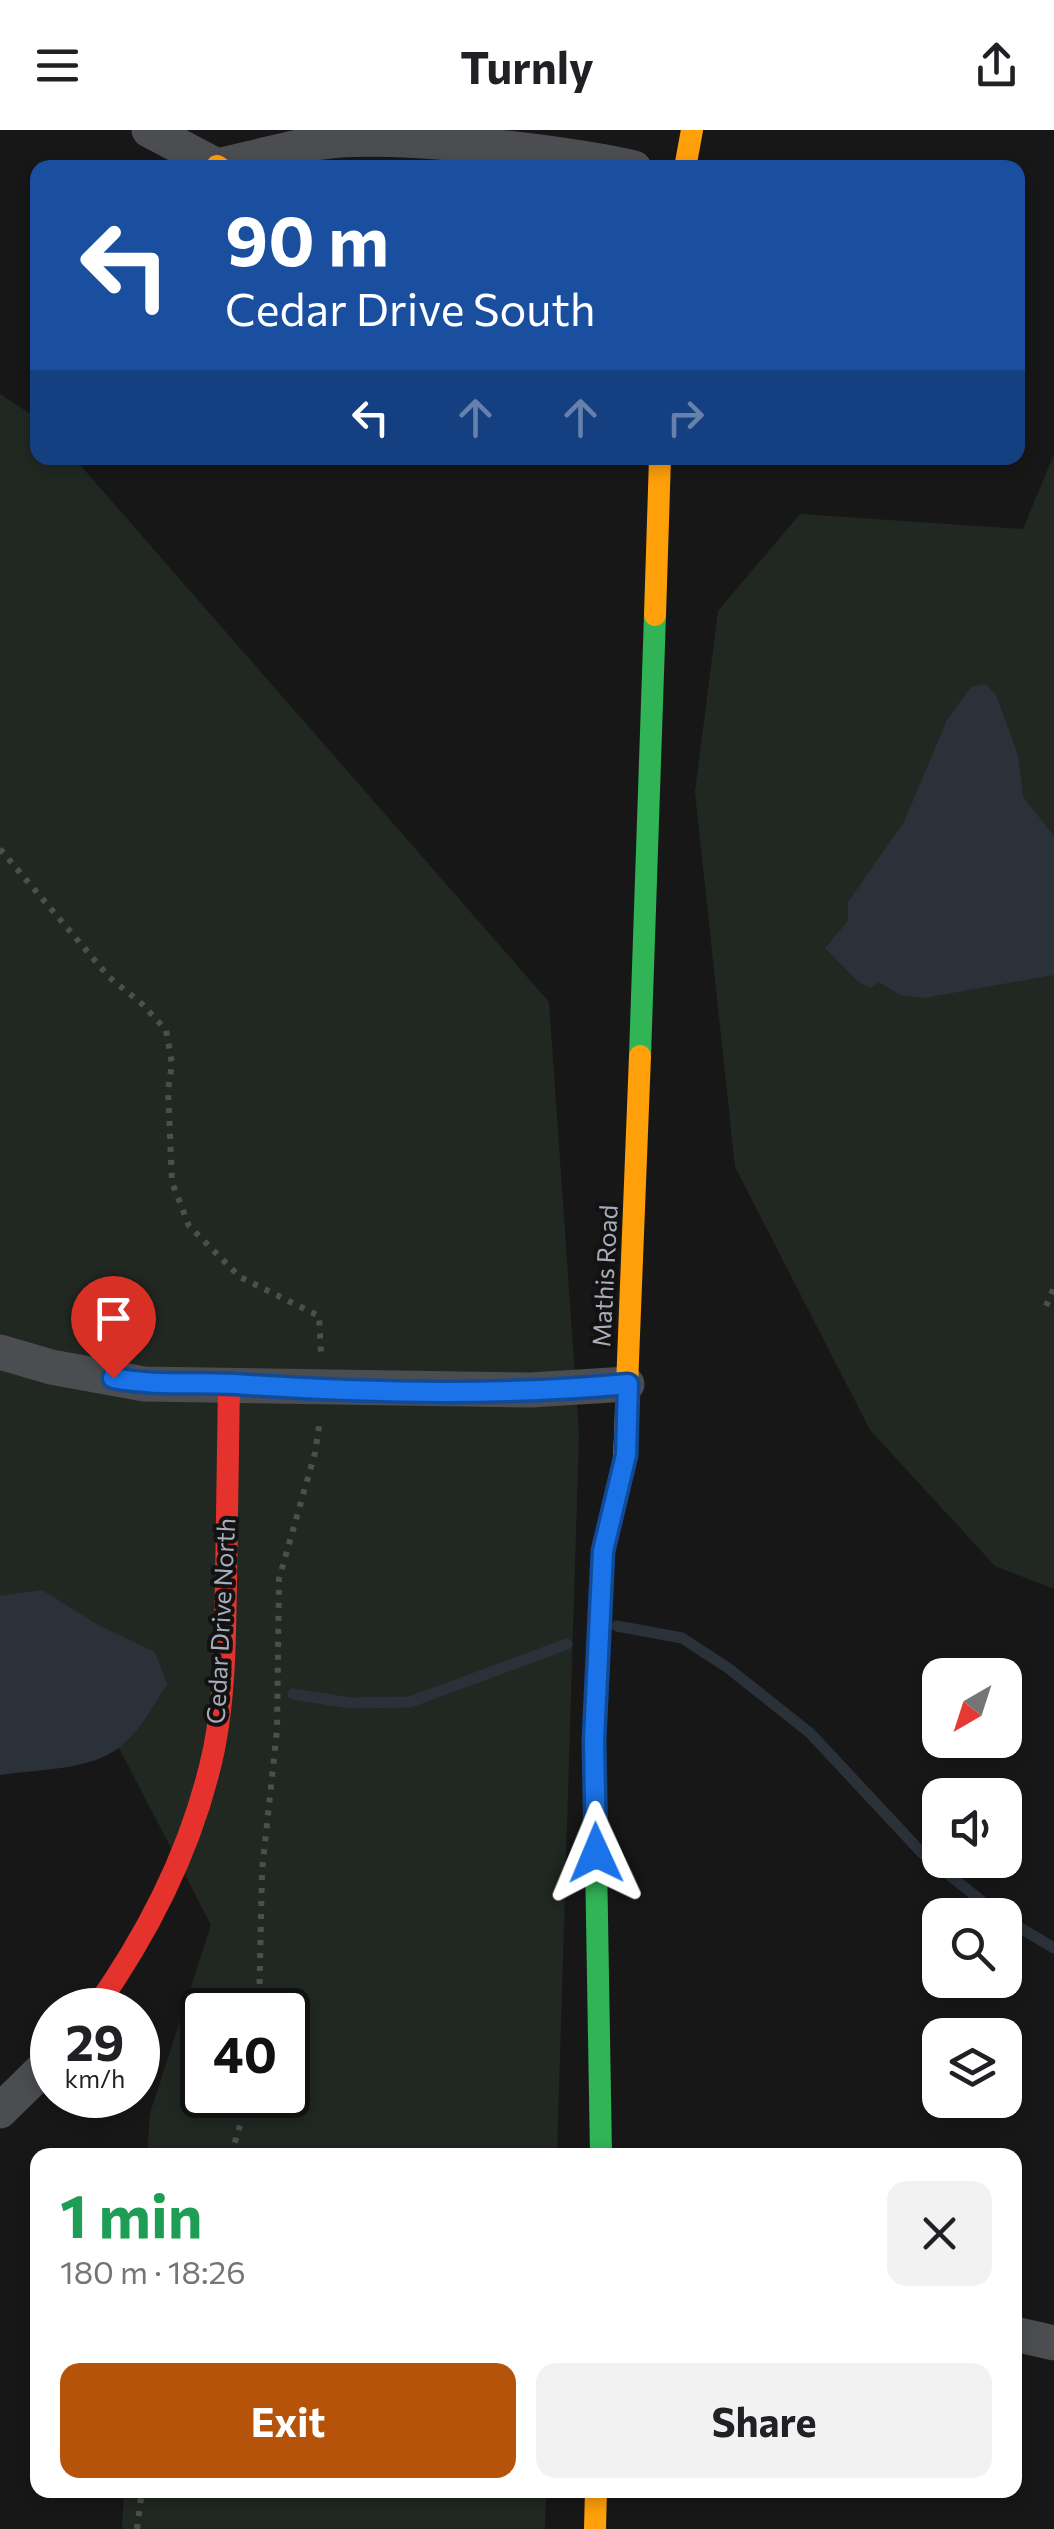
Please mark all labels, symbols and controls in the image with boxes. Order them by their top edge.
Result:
icon: menu [30,38,85,93]
text: Turnly [460,38,594,93]
icon: share [969,38,1024,93]
text: 90 m [225,195,389,280]
icon: left [60,200,190,330]
text: Cedar Drive South [225,280,596,335]
icon: left [343,390,398,445]
icon: ahead [448,390,503,445]
icon: ahead [553,390,608,445]
icon: right [658,390,713,445]
street label: Mathis Road [585,1204,623,1348]
pin [71,1276,156,1379]
icon: arrive [86,1291,141,1346]
street label: Cedar Drive North [200,1517,240,1725]
north arrow [922,1658,1022,1758]
map controls [922,1658,1022,2118]
button: sound [922,1778,1022,1878]
position arrow [544,1801,648,1905]
button: search [922,1898,1022,1998]
speed limit sign: 40 [180,1988,310,2118]
text: 29 [65,2010,124,2071]
button: layers [922,2018,1022,2118]
text: km/h [65,2063,125,2093]
text: 1 min [60,2177,202,2250]
button: close [887,2181,992,2286]
text: 180 m · 18:26 [60,2251,246,2291]
button: Exit [60,2363,516,2478]
button: Share [536,2363,992,2478]

